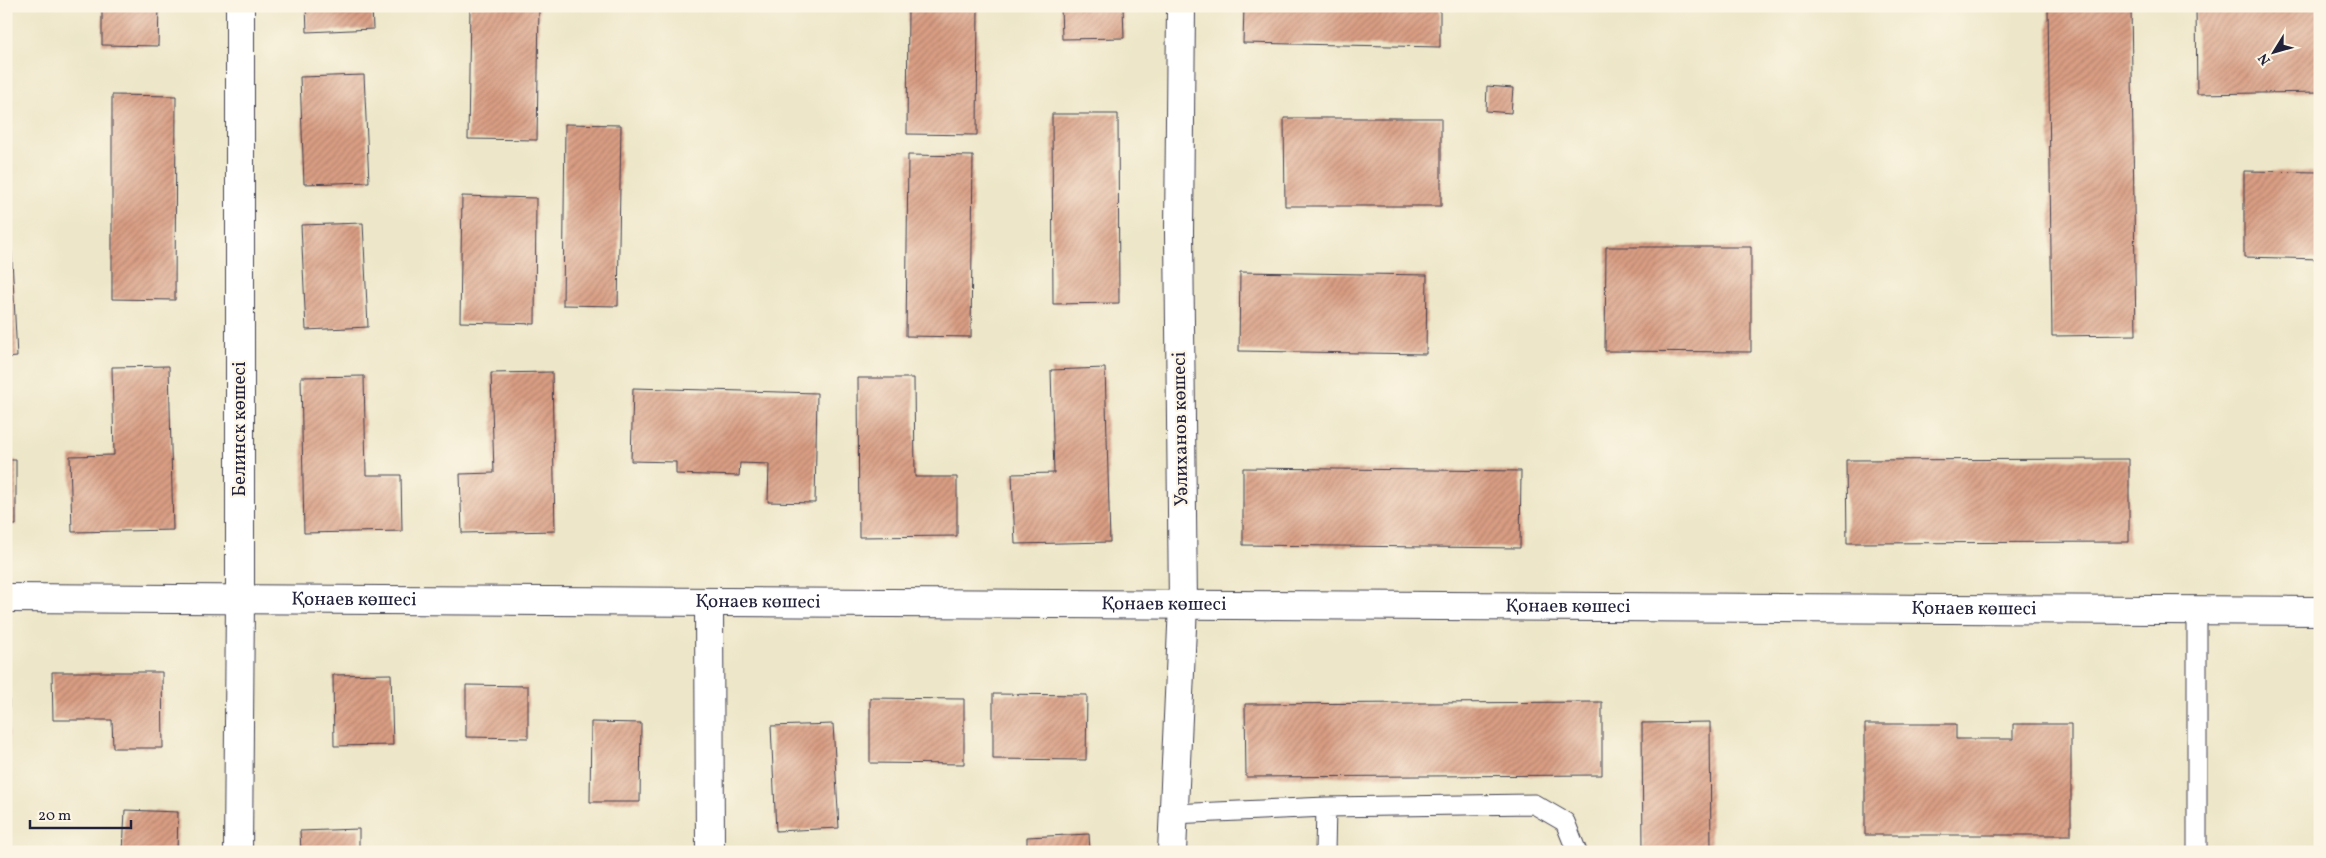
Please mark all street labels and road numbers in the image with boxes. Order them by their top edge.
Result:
street label: Уәлиханов көшесі [1167,351,1195,507]
street label: Белинск көшесі [227,361,253,497]
street label: Қонаев көшесі [291,587,417,613]
street label: Қонаев көшесі [695,589,821,616]
street label: Қонаев көшесі [1101,591,1227,618]
street label: Қонаев көшесі [1505,593,1631,620]
street label: Қонаев көшесі [1911,596,2037,622]

